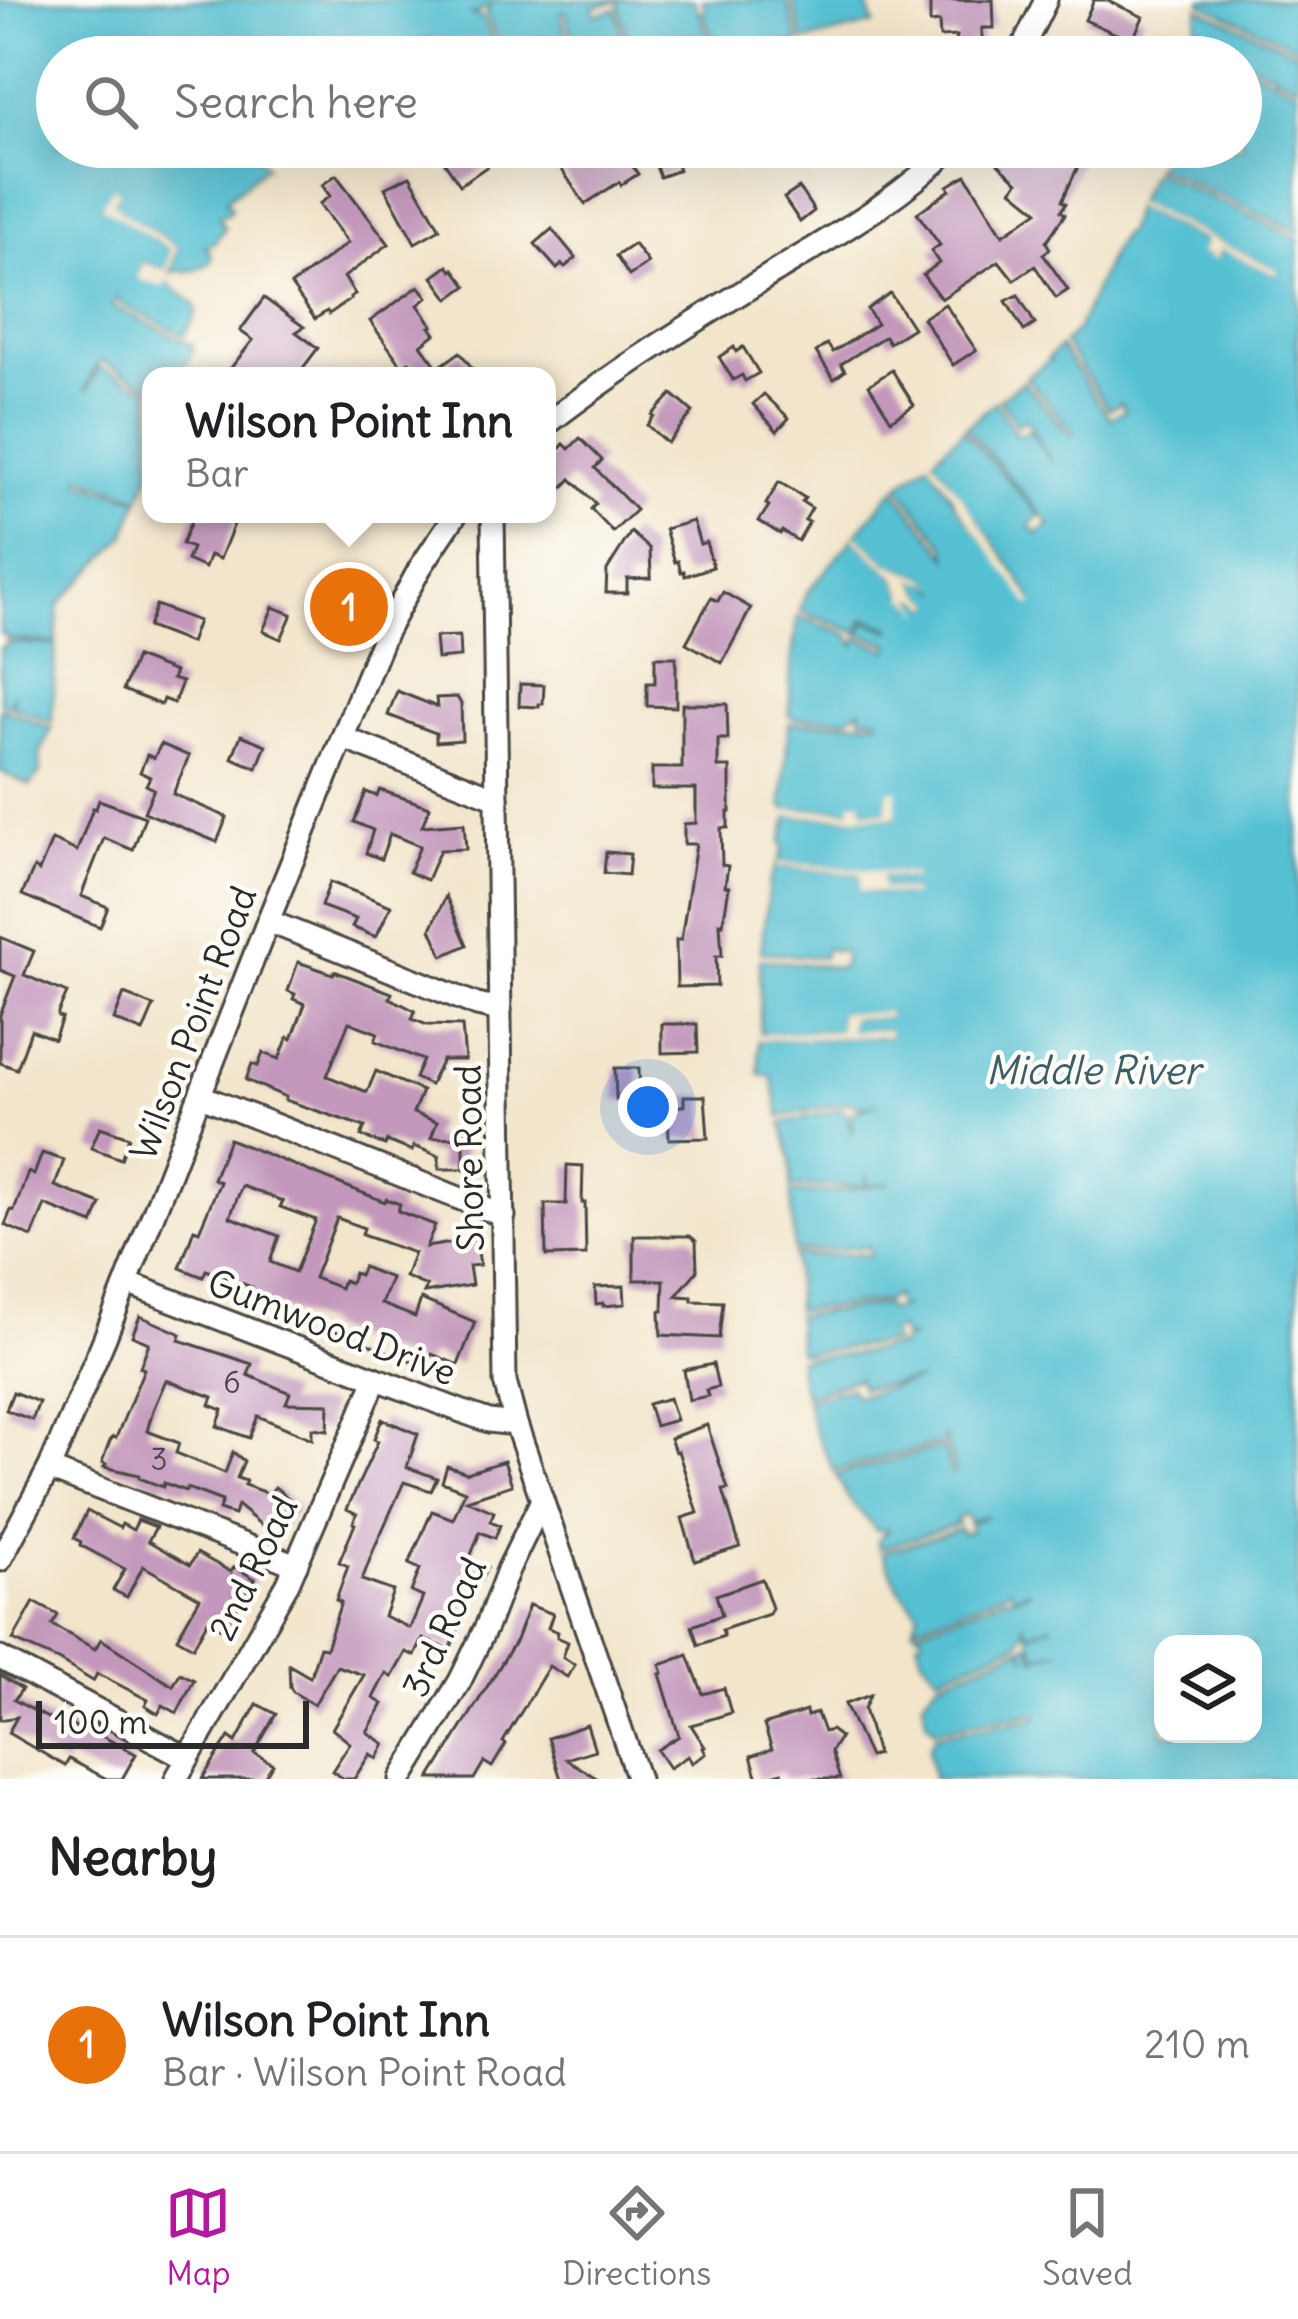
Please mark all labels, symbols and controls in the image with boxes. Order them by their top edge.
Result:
search box [36,36,1262,168]
icon: search [78,69,144,135]
text: Search here [174,74,418,130]
popup [142,367,556,523]
text: Wilson Point Inn [185,393,513,449]
text: Bar [185,449,249,498]
pin: 1 [310,562,388,652]
street label: Wilson Point Road [121,880,266,1166]
water label: Middle River [986,1046,1204,1095]
street label: Shore Road [445,1064,494,1252]
your location [618,1077,678,1137]
street label: Gumwood Drive [201,1260,462,1395]
house number: 6 [223,1363,241,1401]
house number: 3 [150,1440,168,1478]
street label: 2nd Road [199,1489,308,1648]
street label: 3rd Road [393,1550,496,1704]
map controls [1154,1635,1262,1743]
button: layers [1154,1635,1262,1743]
scale bar [36,1695,309,1748]
text: 100 m [54,1701,147,1743]
text: Nearby [48,1825,217,1889]
text: Wilson Point Inn [162,1992,490,2048]
text: 1 [79,2020,95,2069]
text: 210 m [1144,2020,1250,2069]
text: Bar · Wilson Point Road [162,2048,567,2097]
tab: Map [165,2180,231,2294]
tab: Directions [562,2180,711,2294]
tab: Saved [1042,2180,1133,2294]

